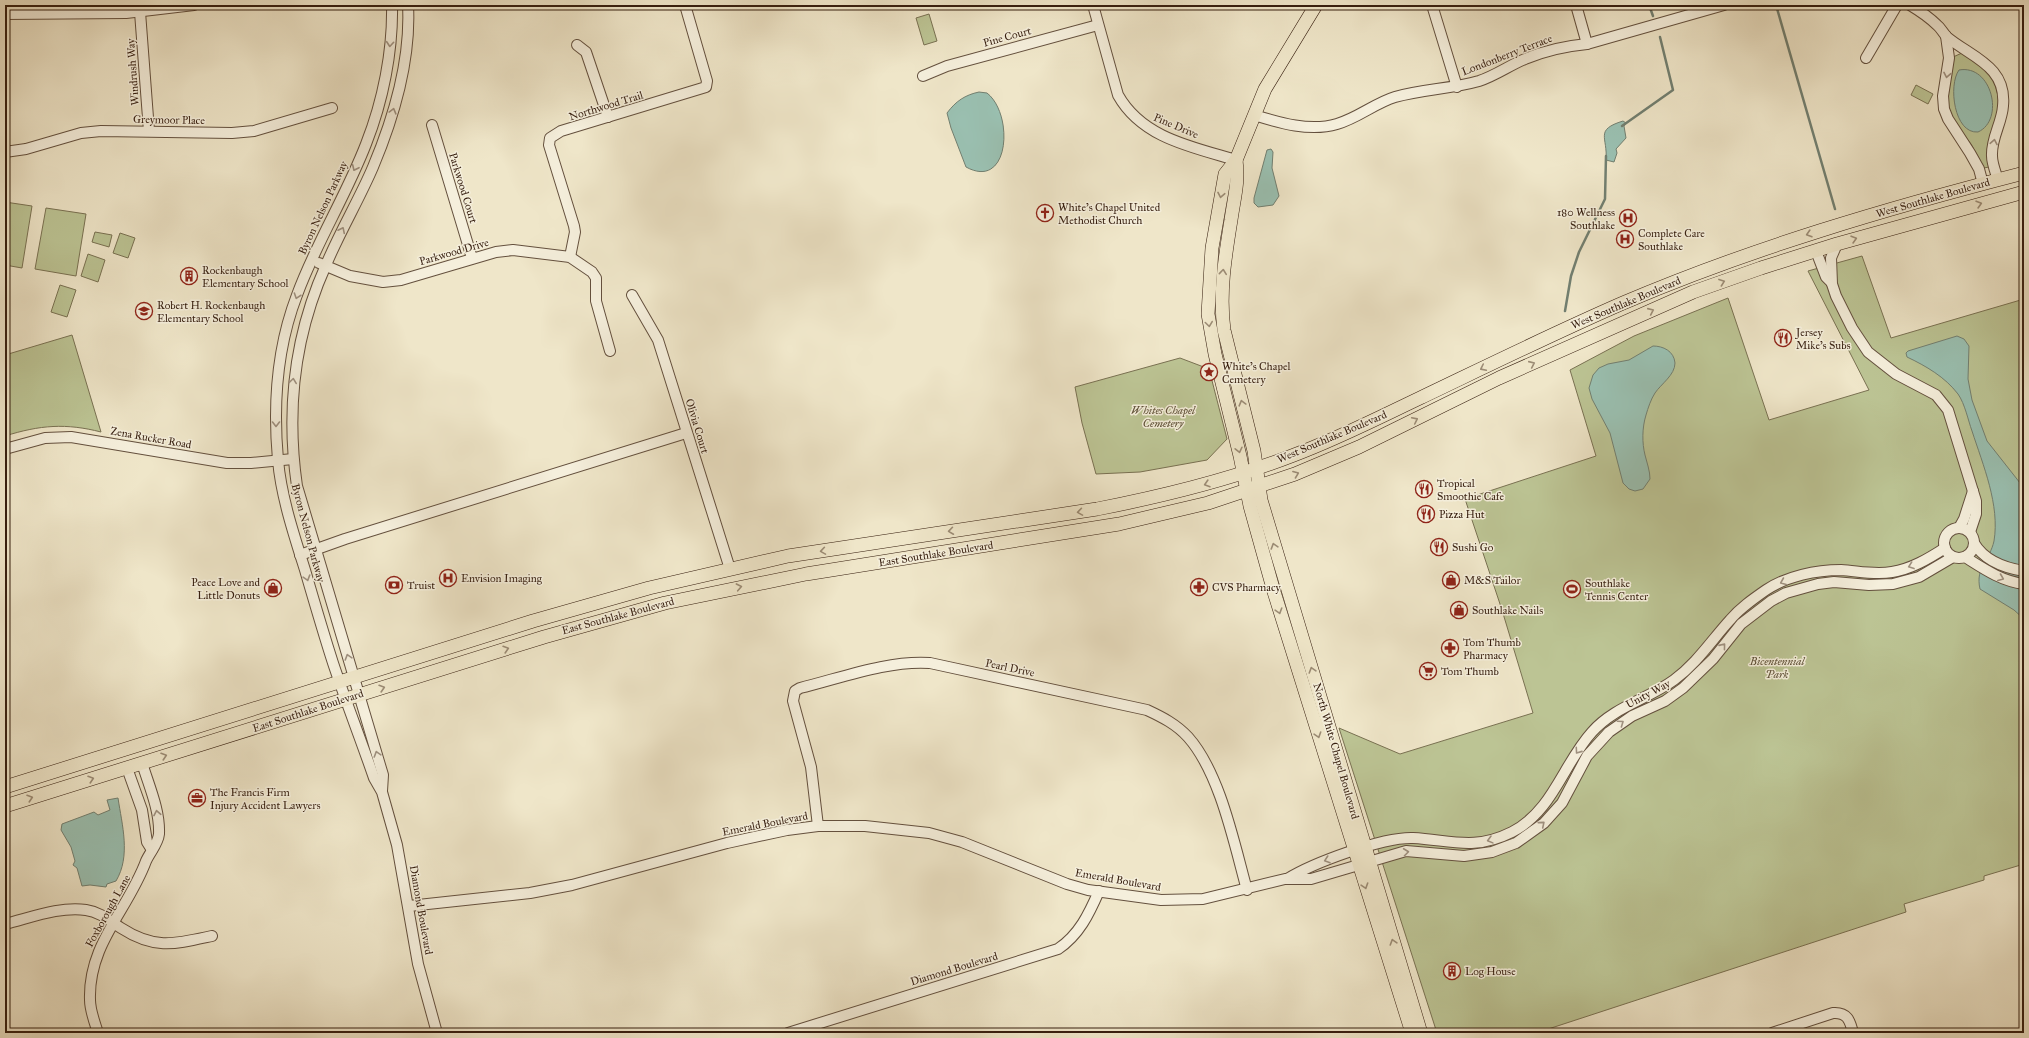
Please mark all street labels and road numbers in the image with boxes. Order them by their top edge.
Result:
street label: Pine Court [982,24,1033,50]
street label: Londonberry Terrace [1460,32,1554,78]
street label: Windrush Way [124,37,142,106]
street label: Northwood Trail [567,89,645,123]
street label: Pine Drive [1152,111,1201,141]
street label: Greymoor Place [133,113,205,127]
street label: Parkwood Court [446,151,480,225]
street label: Byron Nelson Parkway [296,158,351,257]
street label: West Southlake Boulevard [1874,175,1992,221]
street label: Parkwood Drive [418,236,491,268]
street label: West Southlake Boulevard [1569,274,1683,332]
street label: Olivia Court [683,397,712,455]
street label: West Southlake Boulevard [1275,408,1389,466]
street label: Zena Rucker Road [109,424,193,452]
street label: Byron Nelson Parkway [289,482,328,585]
street label: East Southlake Boulevard [878,538,995,569]
street label: East Southlake Boulevard [560,595,676,637]
street label: Pearl Drive [984,656,1036,680]
street label: Unity Way [1624,677,1673,711]
street label: North White Chapel Boulevard [1310,681,1362,821]
street label: East Southlake Boulevard [251,687,366,735]
street label: Emerald Boulevard [721,809,809,839]
street label: Diamond Boulevard [407,864,435,956]
street label: Emerald Boulevard [1074,866,1162,894]
street label: Foxborough Lane [83,872,133,949]
street label: Diamond Boulevard [909,949,1000,988]

